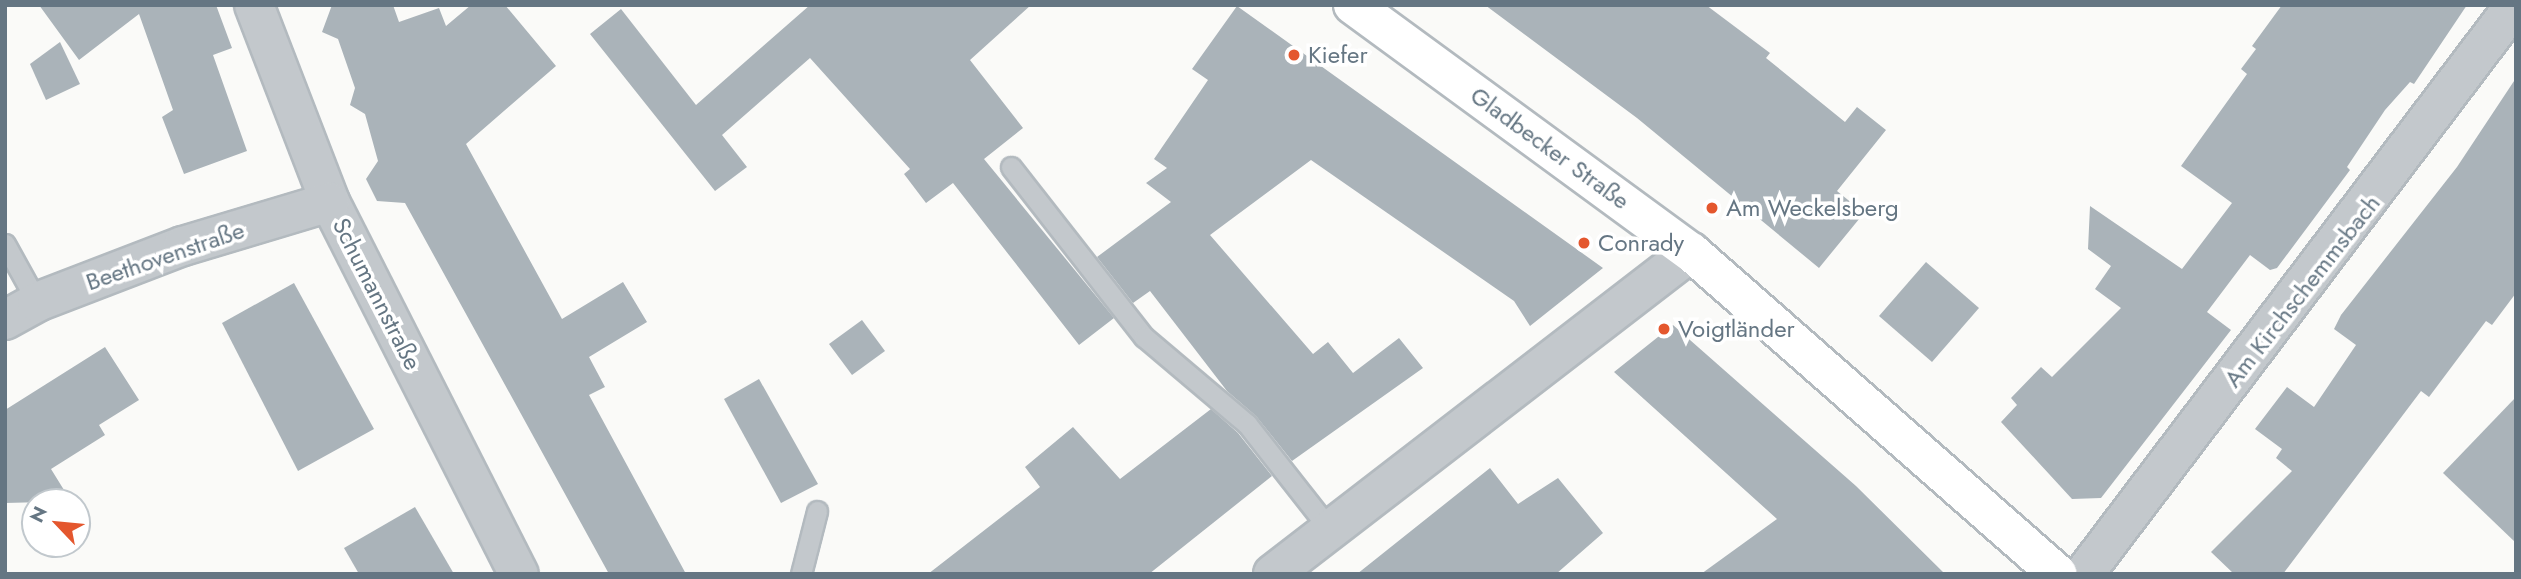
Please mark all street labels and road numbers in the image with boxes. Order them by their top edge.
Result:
street label: Gladbecker Straße [1465,81,1635,215]
street label: Am Kirchschemmsbach [2218,189,2386,393]
street label: Schumannstraße [326,213,428,375]
street label: Beethovenstraße [82,215,248,297]

